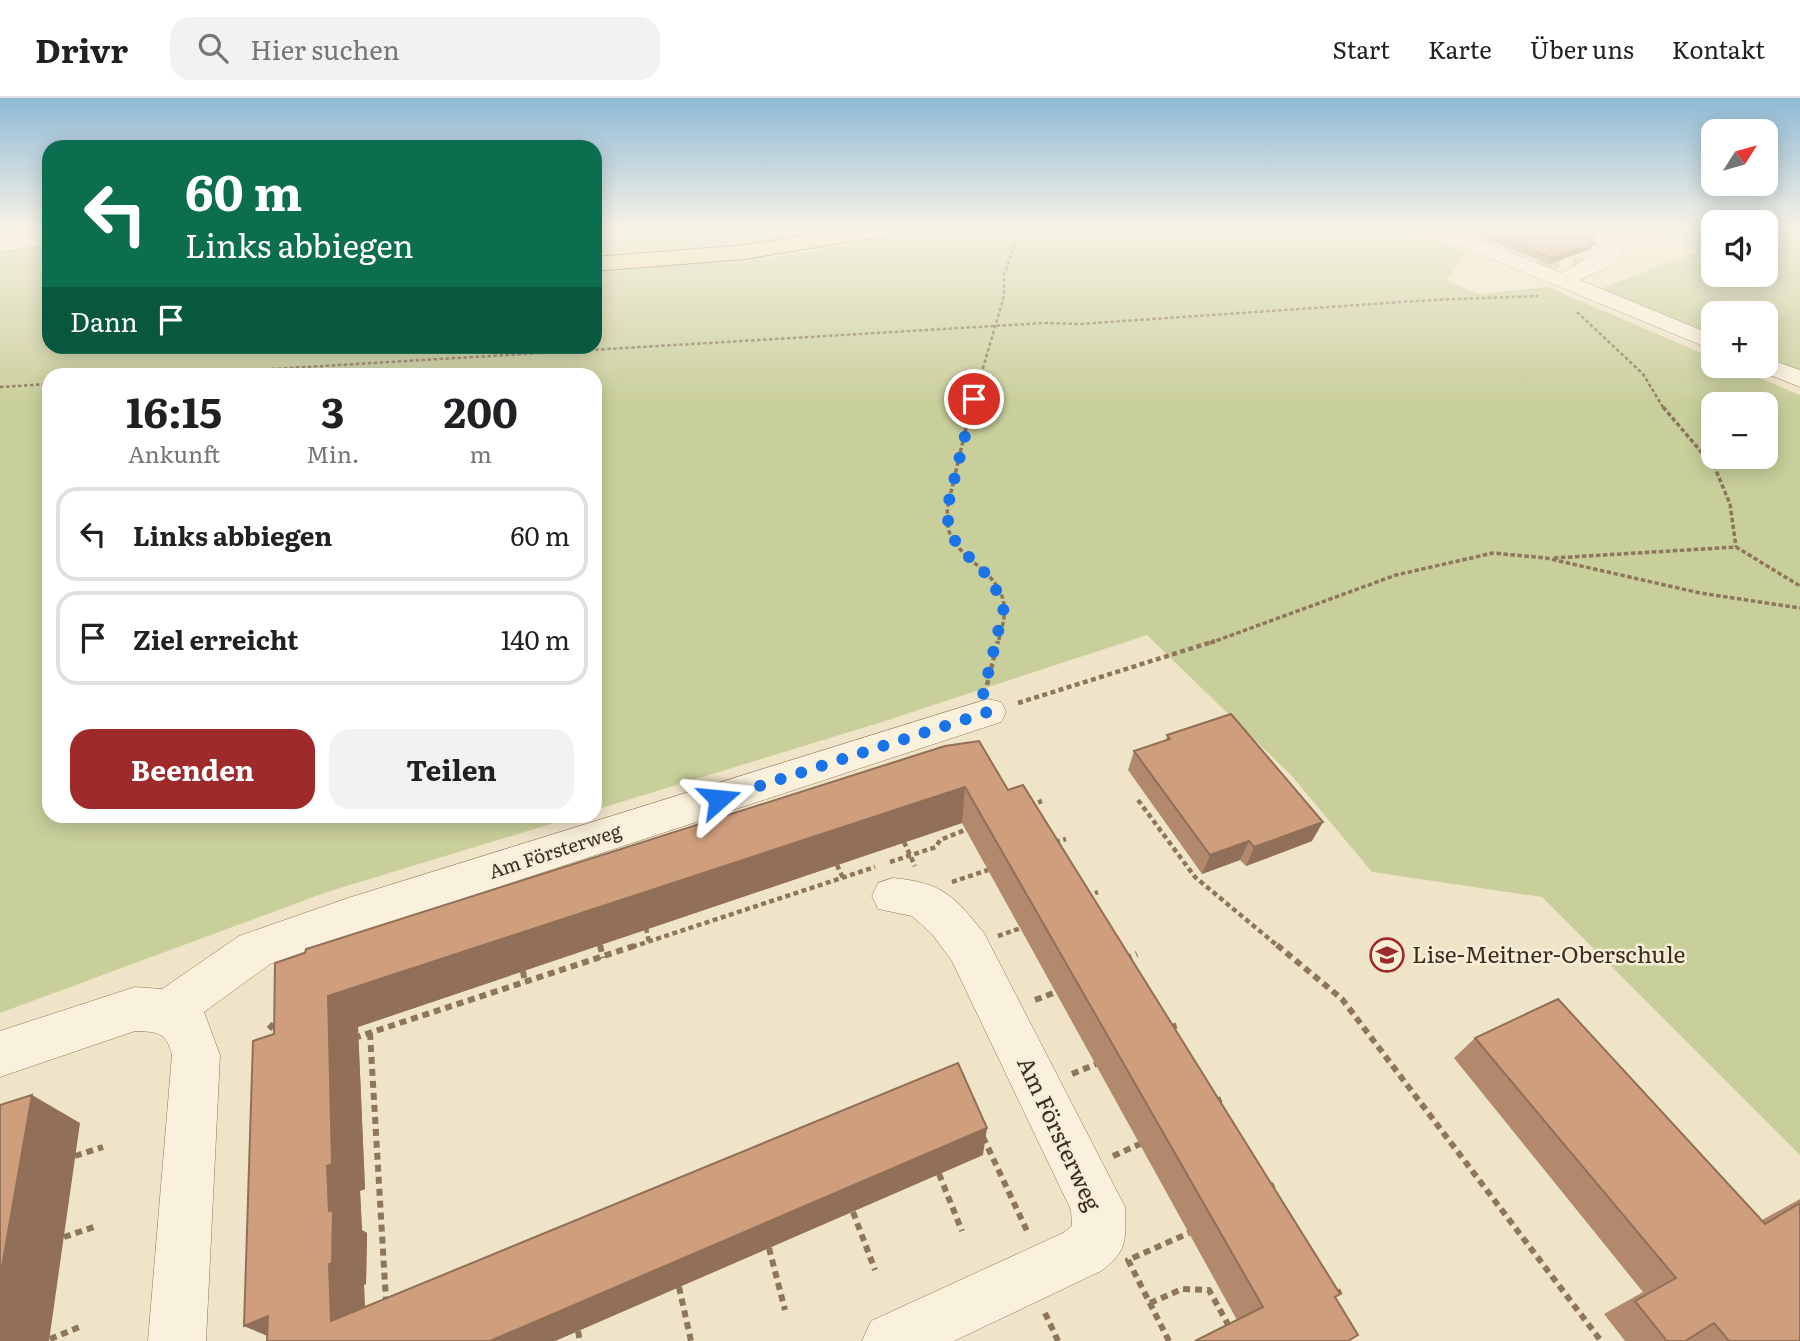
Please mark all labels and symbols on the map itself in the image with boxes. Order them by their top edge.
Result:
north arrow [1701,119,1778,196]
pin [944,369,1004,429]
position arrow [682,762,756,836]
street label: Am Försterweg [485,815,625,885]
school or university icon: Lise-Meitner-Oberschule [1368,936,1406,974]
place label: Lise-Meitner-Oberschule [1412,936,1685,970]
street label: Am Försterweg [1010,1050,1112,1216]

